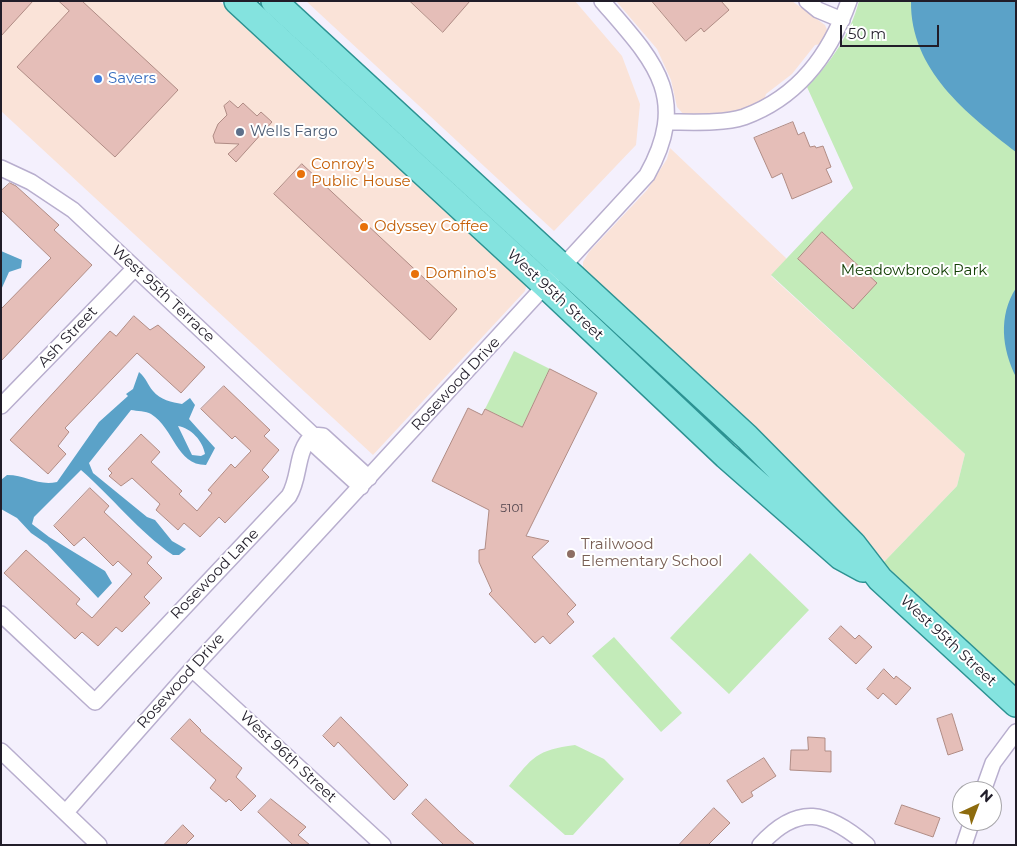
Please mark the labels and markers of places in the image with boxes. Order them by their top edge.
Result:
place label: Savers [108,70,156,88]
marker: Savers [92,73,104,85]
place label: Wells Fargo [250,123,338,141]
marker: Wells Fargo [234,126,246,138]
place label: Conroy's Public House [311,156,411,191]
marker: Conroy's Public House [295,168,307,180]
place label: Odyssey Coffee [374,218,488,236]
marker: Odyssey Coffee [358,221,370,233]
place label: Domino's [425,265,496,283]
marker: Domino's [409,268,421,280]
place label: Trailwood Elementary School [581,536,722,571]
marker: Trailwood Elementary School [565,548,577,560]

